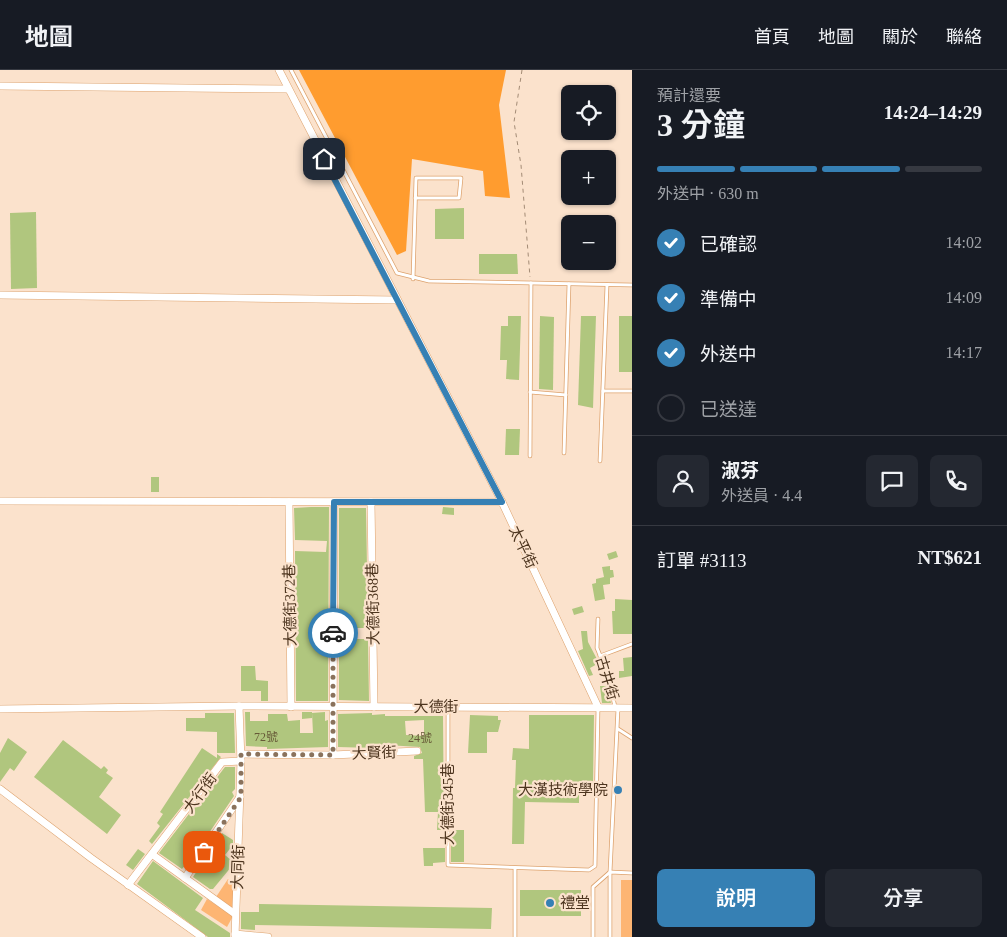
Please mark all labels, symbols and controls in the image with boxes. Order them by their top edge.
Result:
text: 地圖 [25,24,73,50]
text: 首頁 [754,27,790,47]
text: 地圖 [818,27,854,47]
text: 關於 [882,27,918,47]
text: 聯絡 [946,27,982,47]
map controls [561,85,616,270]
button: locate [561,85,616,140]
text: 預計還要 [657,87,721,104]
text: 14:24–14:29 [884,102,982,123]
text: 3 分鐘 [657,107,745,143]
pin [303,138,345,180]
icon: home [310,145,338,173]
button: + [561,150,616,205]
text: 外送中 · 630 m [657,185,759,202]
button: − [561,215,616,270]
icon: check [657,229,685,257]
text: 已確認 [700,234,757,255]
text: 14:02 [946,234,982,251]
icon: check [657,284,685,312]
text: 準備中 [700,289,757,310]
text: 14:09 [946,289,982,306]
icon: check [657,339,685,367]
text: 外送中 [700,344,757,365]
text: 14:17 [946,344,982,361]
text: 已送達 [700,399,757,420]
button: person [657,455,709,507]
button: chat [866,455,918,507]
button: phone [930,455,982,507]
text: 淑芬 [721,460,759,481]
text: 外送員 · 4.4 [721,487,802,504]
street label: 太平街 [506,523,540,571]
text: NT$621 [918,547,982,568]
text: 訂單 #3113 [657,550,747,571]
street label: 大德街368巷 [363,563,382,645]
street label: 大德街372巷 [280,564,299,646]
courier [308,608,358,658]
icon: car [319,619,347,647]
street label: 古井街 [593,654,622,702]
street label: 大德街 [413,698,459,715]
house number: 72號 [254,730,278,744]
house number: 24號 [408,731,432,745]
street label: 大賢街 [351,744,397,762]
street label: 大德街345巷 [439,763,456,845]
street label: 大行街 [180,770,220,816]
place label: 大漢技術學院 [518,782,608,798]
marker: 大漢技術學院 [612,784,624,796]
pin [183,831,225,873]
icon: bag [190,838,218,866]
street label: 大同街 [229,844,247,890]
button: 說明 [657,869,815,927]
button: 分享 [825,869,982,927]
place label: 禮堂 [560,895,590,911]
marker: 禮堂 [544,897,556,909]

